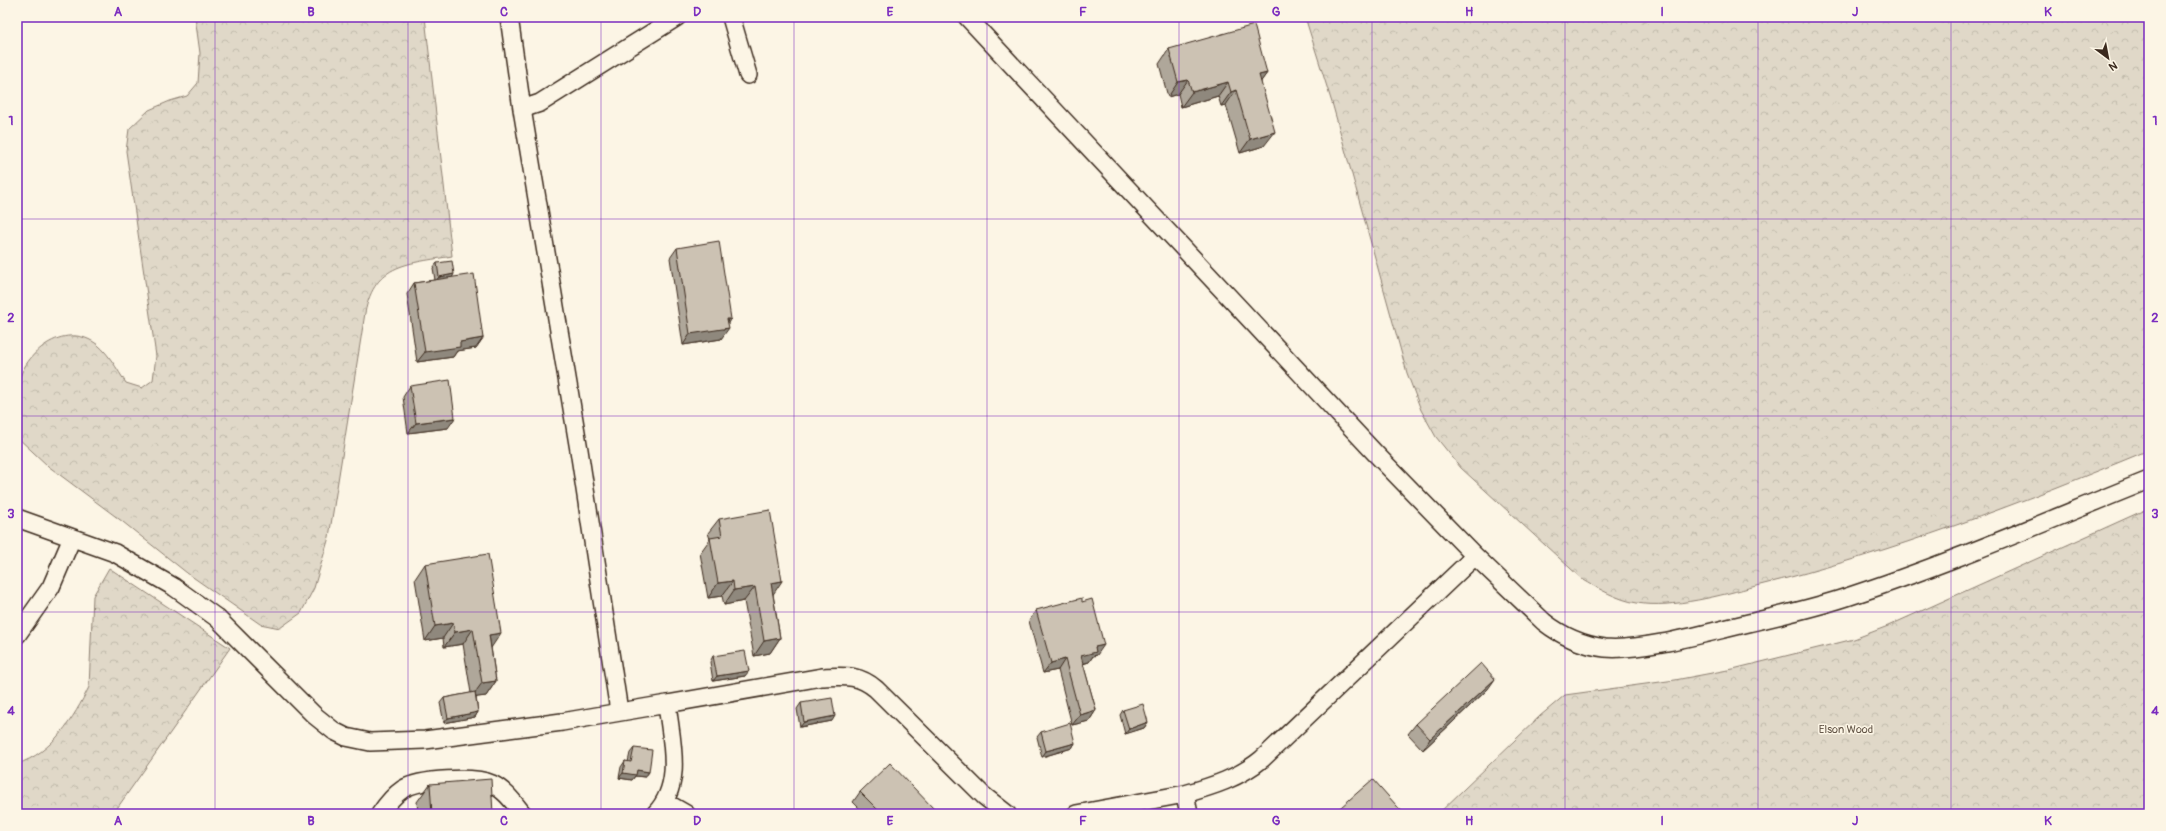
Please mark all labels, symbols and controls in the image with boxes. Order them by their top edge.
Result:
text: A [114,4,123,20]
text: B [307,4,315,20]
text: C [500,4,508,20]
text: D [693,4,701,20]
text: E [887,4,894,20]
text: F [1079,4,1087,20]
text: G [1272,4,1281,20]
text: H [1465,4,1473,20]
text: I [1660,4,1664,20]
text: J [1852,4,1858,20]
text: K [2044,4,2052,20]
north arrow [2088,38,2128,78]
text: N [2106,59,2120,74]
text: 1 [8,113,14,129]
text: 1 [2152,113,2158,129]
text: 2 [7,310,15,326]
text: 2 [2151,310,2159,326]
text: 3 [7,506,15,522]
text: 3 [2151,506,2159,522]
text: 4 [7,703,15,719]
text: 4 [2151,703,2159,719]
park label: Elson Wood [1819,723,1873,736]
text: A [114,813,123,829]
text: B [307,813,315,829]
text: C [500,813,508,829]
text: D [693,813,701,829]
text: E [887,813,894,829]
text: F [1079,813,1087,829]
text: G [1272,813,1281,829]
text: H [1465,813,1473,829]
text: I [1660,813,1664,829]
text: J [1852,813,1858,829]
text: K [2044,813,2052,829]

